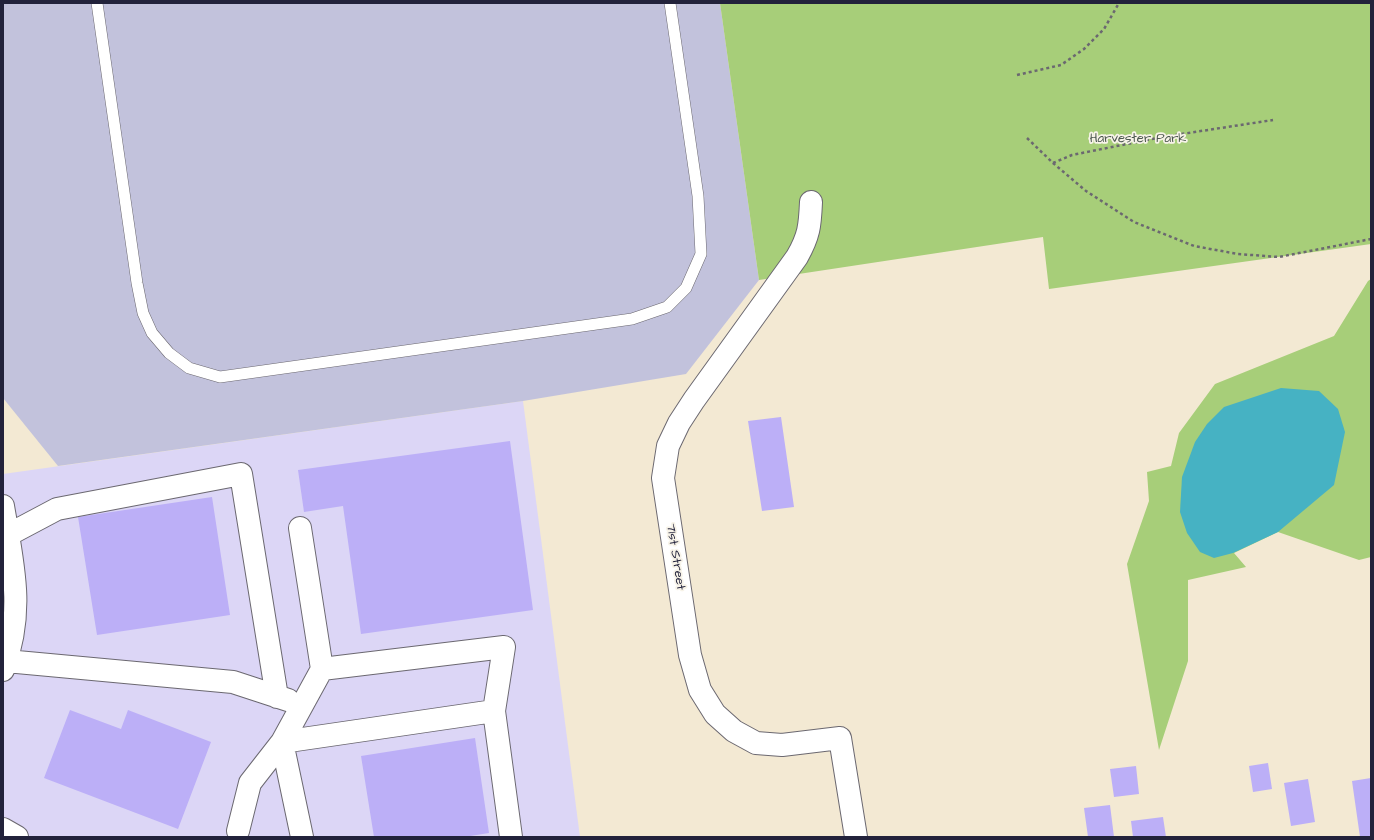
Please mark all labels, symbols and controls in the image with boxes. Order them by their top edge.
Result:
park label: Harvester Park [1090,131,1186,147]
street label: 71st Street [662,523,688,591]

